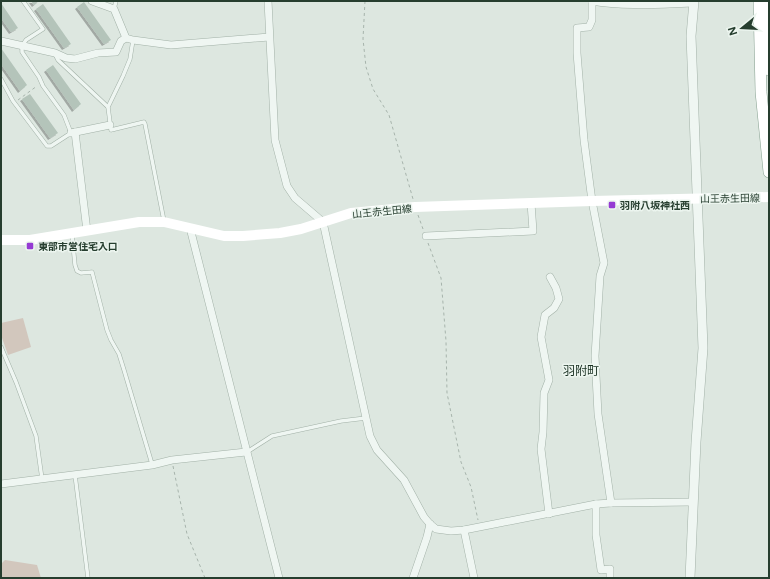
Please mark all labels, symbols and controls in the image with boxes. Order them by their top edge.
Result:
north arrow [722,8,762,48]
text: N [725,25,740,37]
street label: 山王赤生田線 [700,191,760,206]
place label: 羽附八坂神社西 [619,199,690,212]
marker: 羽附八坂神社西 [607,200,617,210]
street label: 山王赤生田線 [352,202,413,221]
place label: 東部市営住宅入口 [38,240,118,253]
marker: 東部市営住宅入口 [25,241,35,251]
district label: 羽附町 [563,364,599,378]

